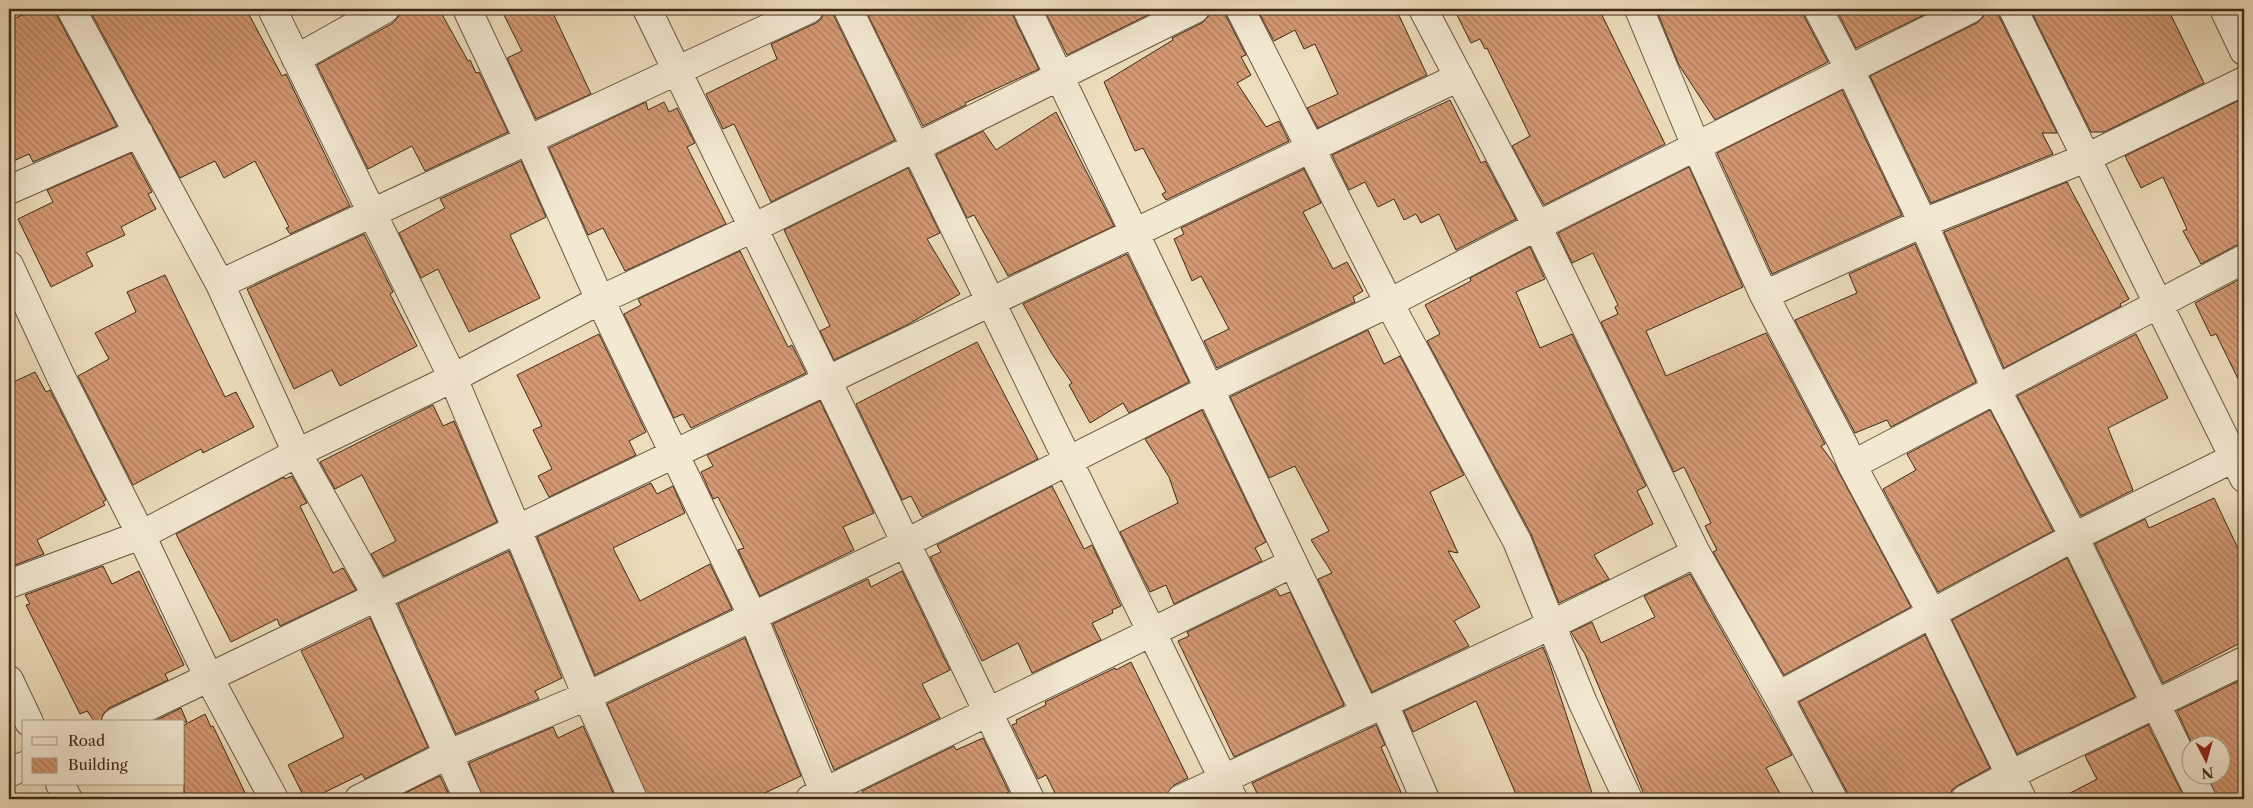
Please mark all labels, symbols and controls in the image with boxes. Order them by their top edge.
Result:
legend [22,720,185,786]
text: Road [68,731,105,750]
north arrow [2180,736,2230,786]
text: Building [68,755,128,774]
text: N [2200,763,2214,783]

